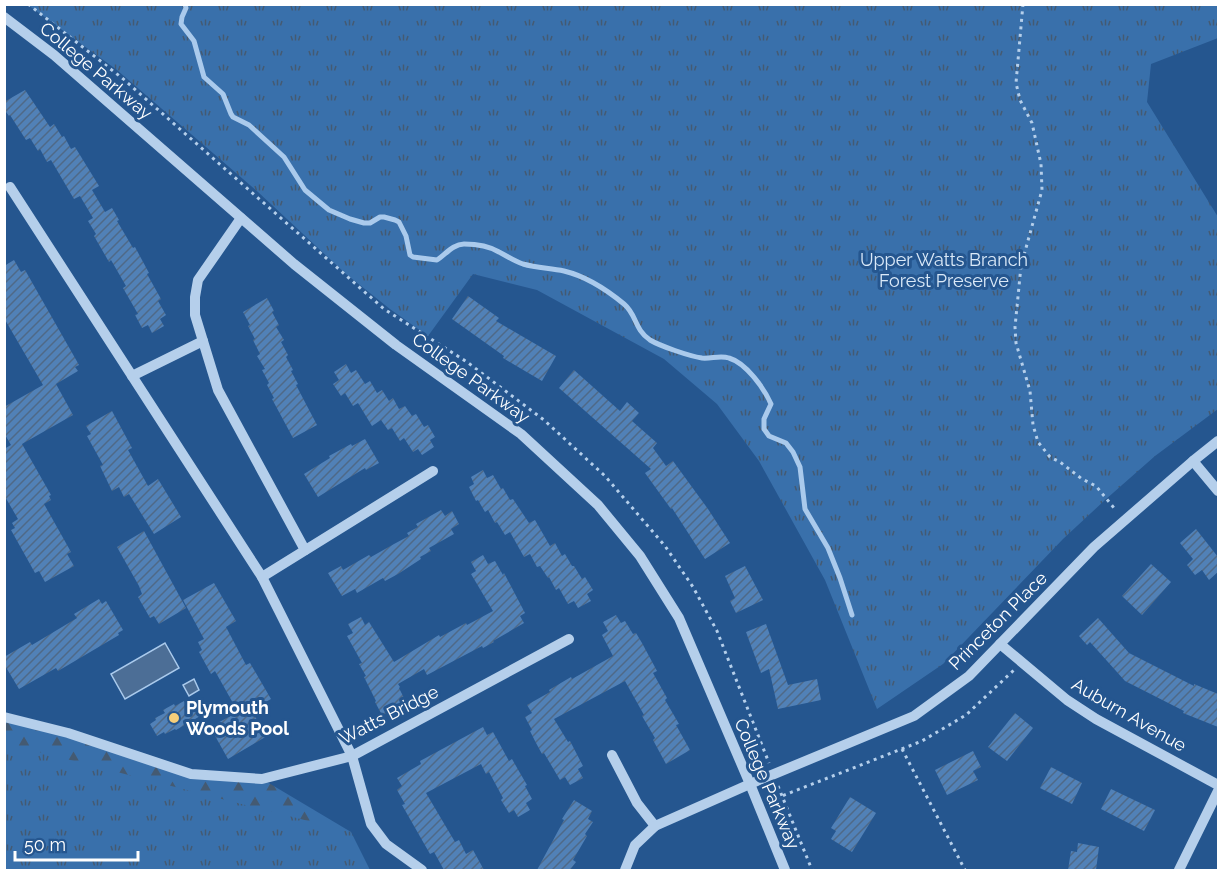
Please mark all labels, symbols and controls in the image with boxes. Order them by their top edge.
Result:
street label: College Parkway [36,18,157,124]
park label: Upper Watts Branch Forest Preserve [860,249,1028,291]
street label: College Parkway [408,328,534,427]
street label: Princeton Place [944,567,1051,674]
street label: Auburn Avenue [1068,673,1190,756]
street label: Watts Bridge [336,680,442,748]
place label: Plymouth Woods Pool [186,697,289,739]
marker: Plymouth Woods Pool [167,711,181,725]
street label: College Parkway [730,715,805,853]
scale bar [15,824,138,862]
text: 50 m [24,834,66,855]

